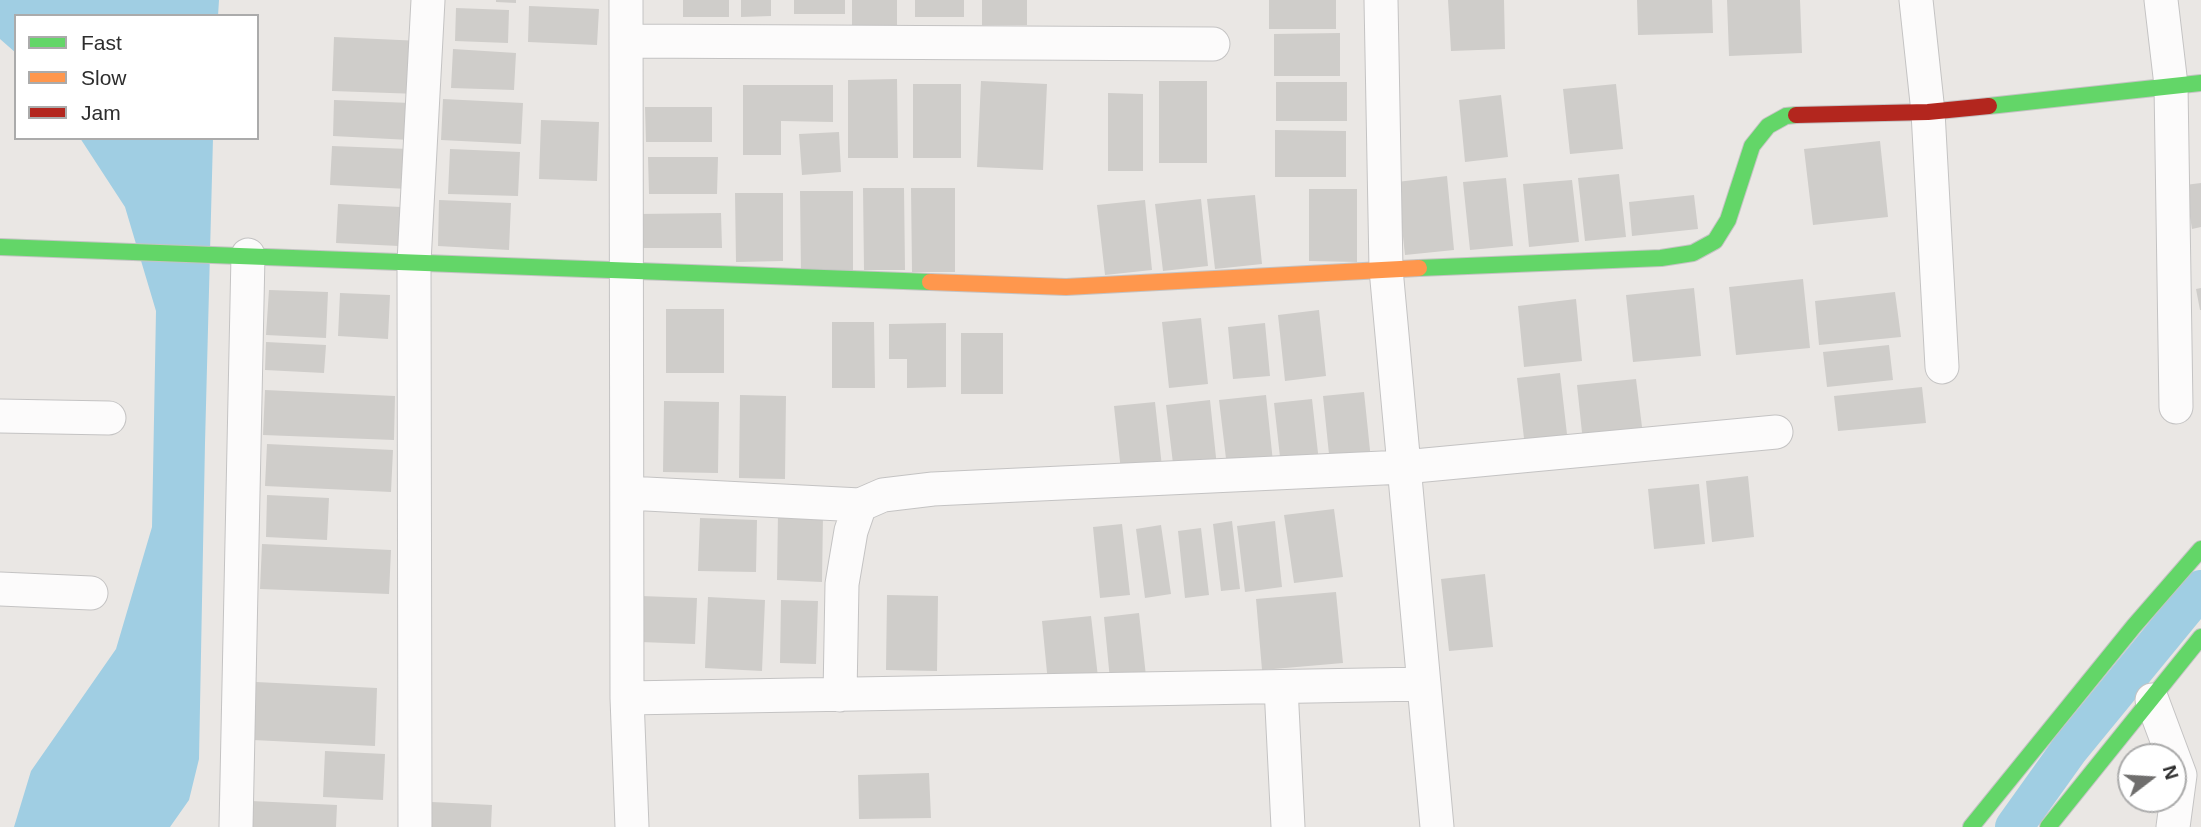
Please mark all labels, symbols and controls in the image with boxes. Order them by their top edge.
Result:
legend [14,14,259,140]
text: Fast [81,31,122,54]
text: Slow [81,66,127,89]
text: Jam [81,101,121,124]
north arrow [2117,743,2187,813]
text: N [2159,763,2183,782]

